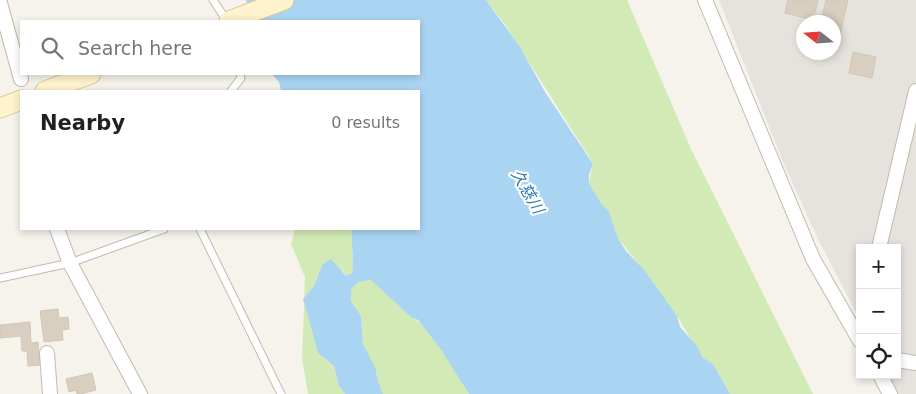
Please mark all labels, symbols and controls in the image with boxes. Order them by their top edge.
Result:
north arrow [796,15,841,60]
search box [20,20,420,75]
icon: search [38,34,66,62]
text: Search here [78,37,192,59]
text: Nearby [40,111,125,135]
text: 0 results [331,113,400,132]
water label: 久慈川 [507,166,549,219]
map controls [856,244,901,379]
button: + [856,244,901,289]
button: − [856,289,901,334]
button: locate [856,334,901,379]

